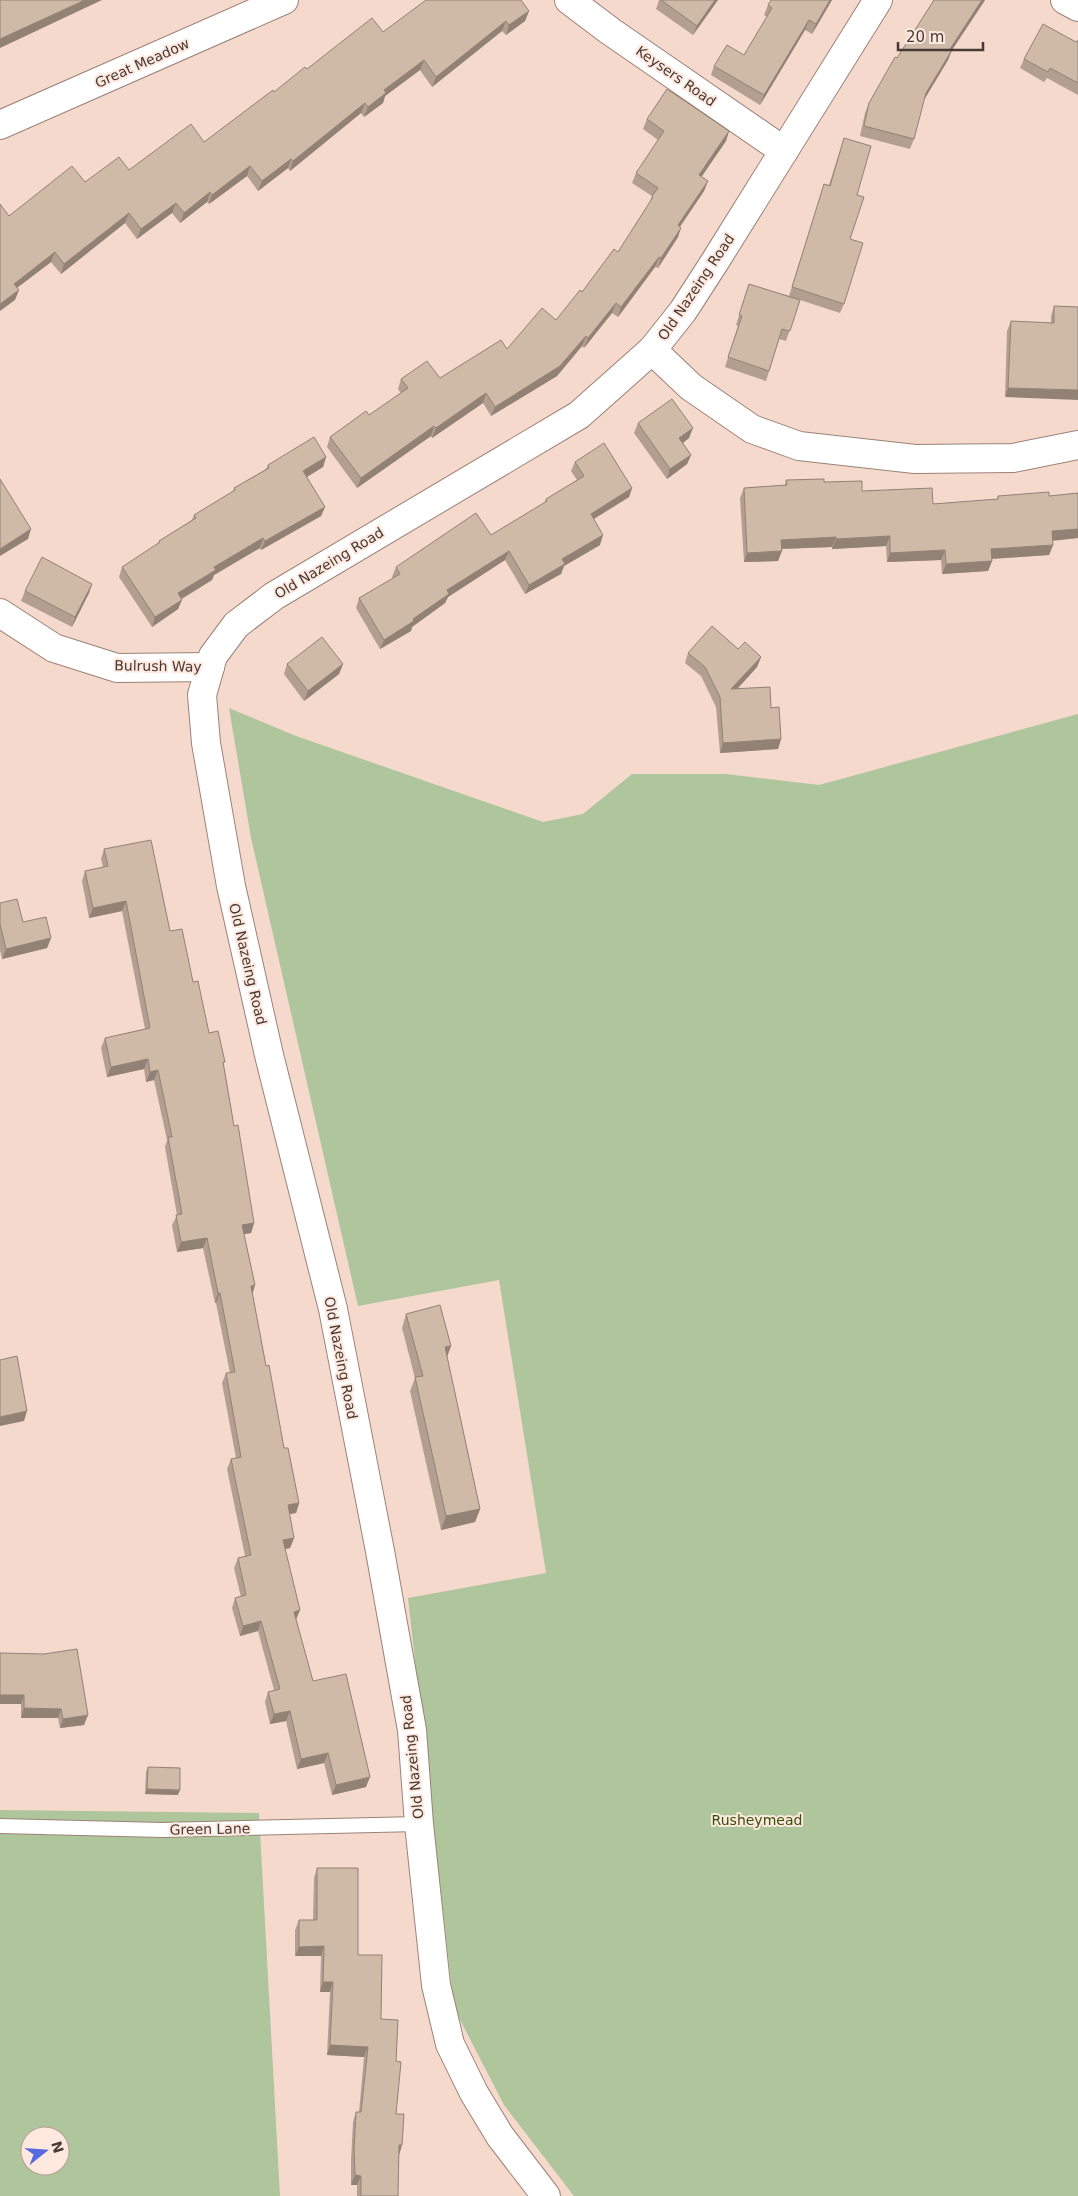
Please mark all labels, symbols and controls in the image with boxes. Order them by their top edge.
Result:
scale bar [898,20,983,52]
text: 20 m [906,28,944,46]
street label: Great Meadow [92,35,192,91]
street label: Keysers Road [633,43,719,109]
street label: Old Nazeing Road [655,231,737,343]
street label: Old Nazeing Road [272,524,386,602]
street label: Bulrush Way [114,657,202,675]
street label: Old Nazeing Road [226,902,270,1026]
street label: Old Nazeing Road [321,1295,361,1421]
street label: Old Nazeing Road [398,1694,426,1820]
park label: Rusheymead [712,1812,802,1828]
street label: Green Lane [170,1820,250,1838]
north arrow [20,2126,70,2176]
text: N [48,2139,67,2155]

